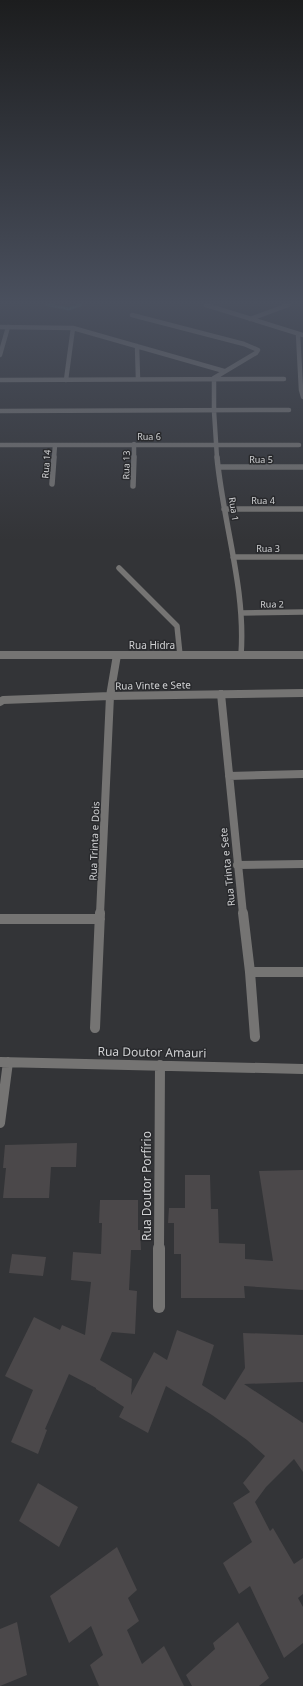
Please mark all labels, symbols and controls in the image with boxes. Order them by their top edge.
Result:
street label: Rua 6 [137,430,161,443]
street label: Rua 14 [38,449,54,479]
street label: Rua 13 [119,450,133,480]
street label: Rua 5 [249,453,273,466]
street label: Rua 4 [251,494,275,507]
street label: Rua 1 [226,496,242,522]
street label: Rua 3 [256,542,280,555]
street label: Rua 2 [260,597,284,611]
street label: Rua Hidra [129,638,175,652]
street label: Rua Vinte e Sete [115,677,191,693]
street label: Rua Trinta e Dois [86,801,102,881]
street label: Rua Trinta e Sete [216,827,238,907]
street label: Rua Doutor Amauri [97,1043,207,1061]
street label: Rua Doutor Porfírio [138,1131,155,1241]

